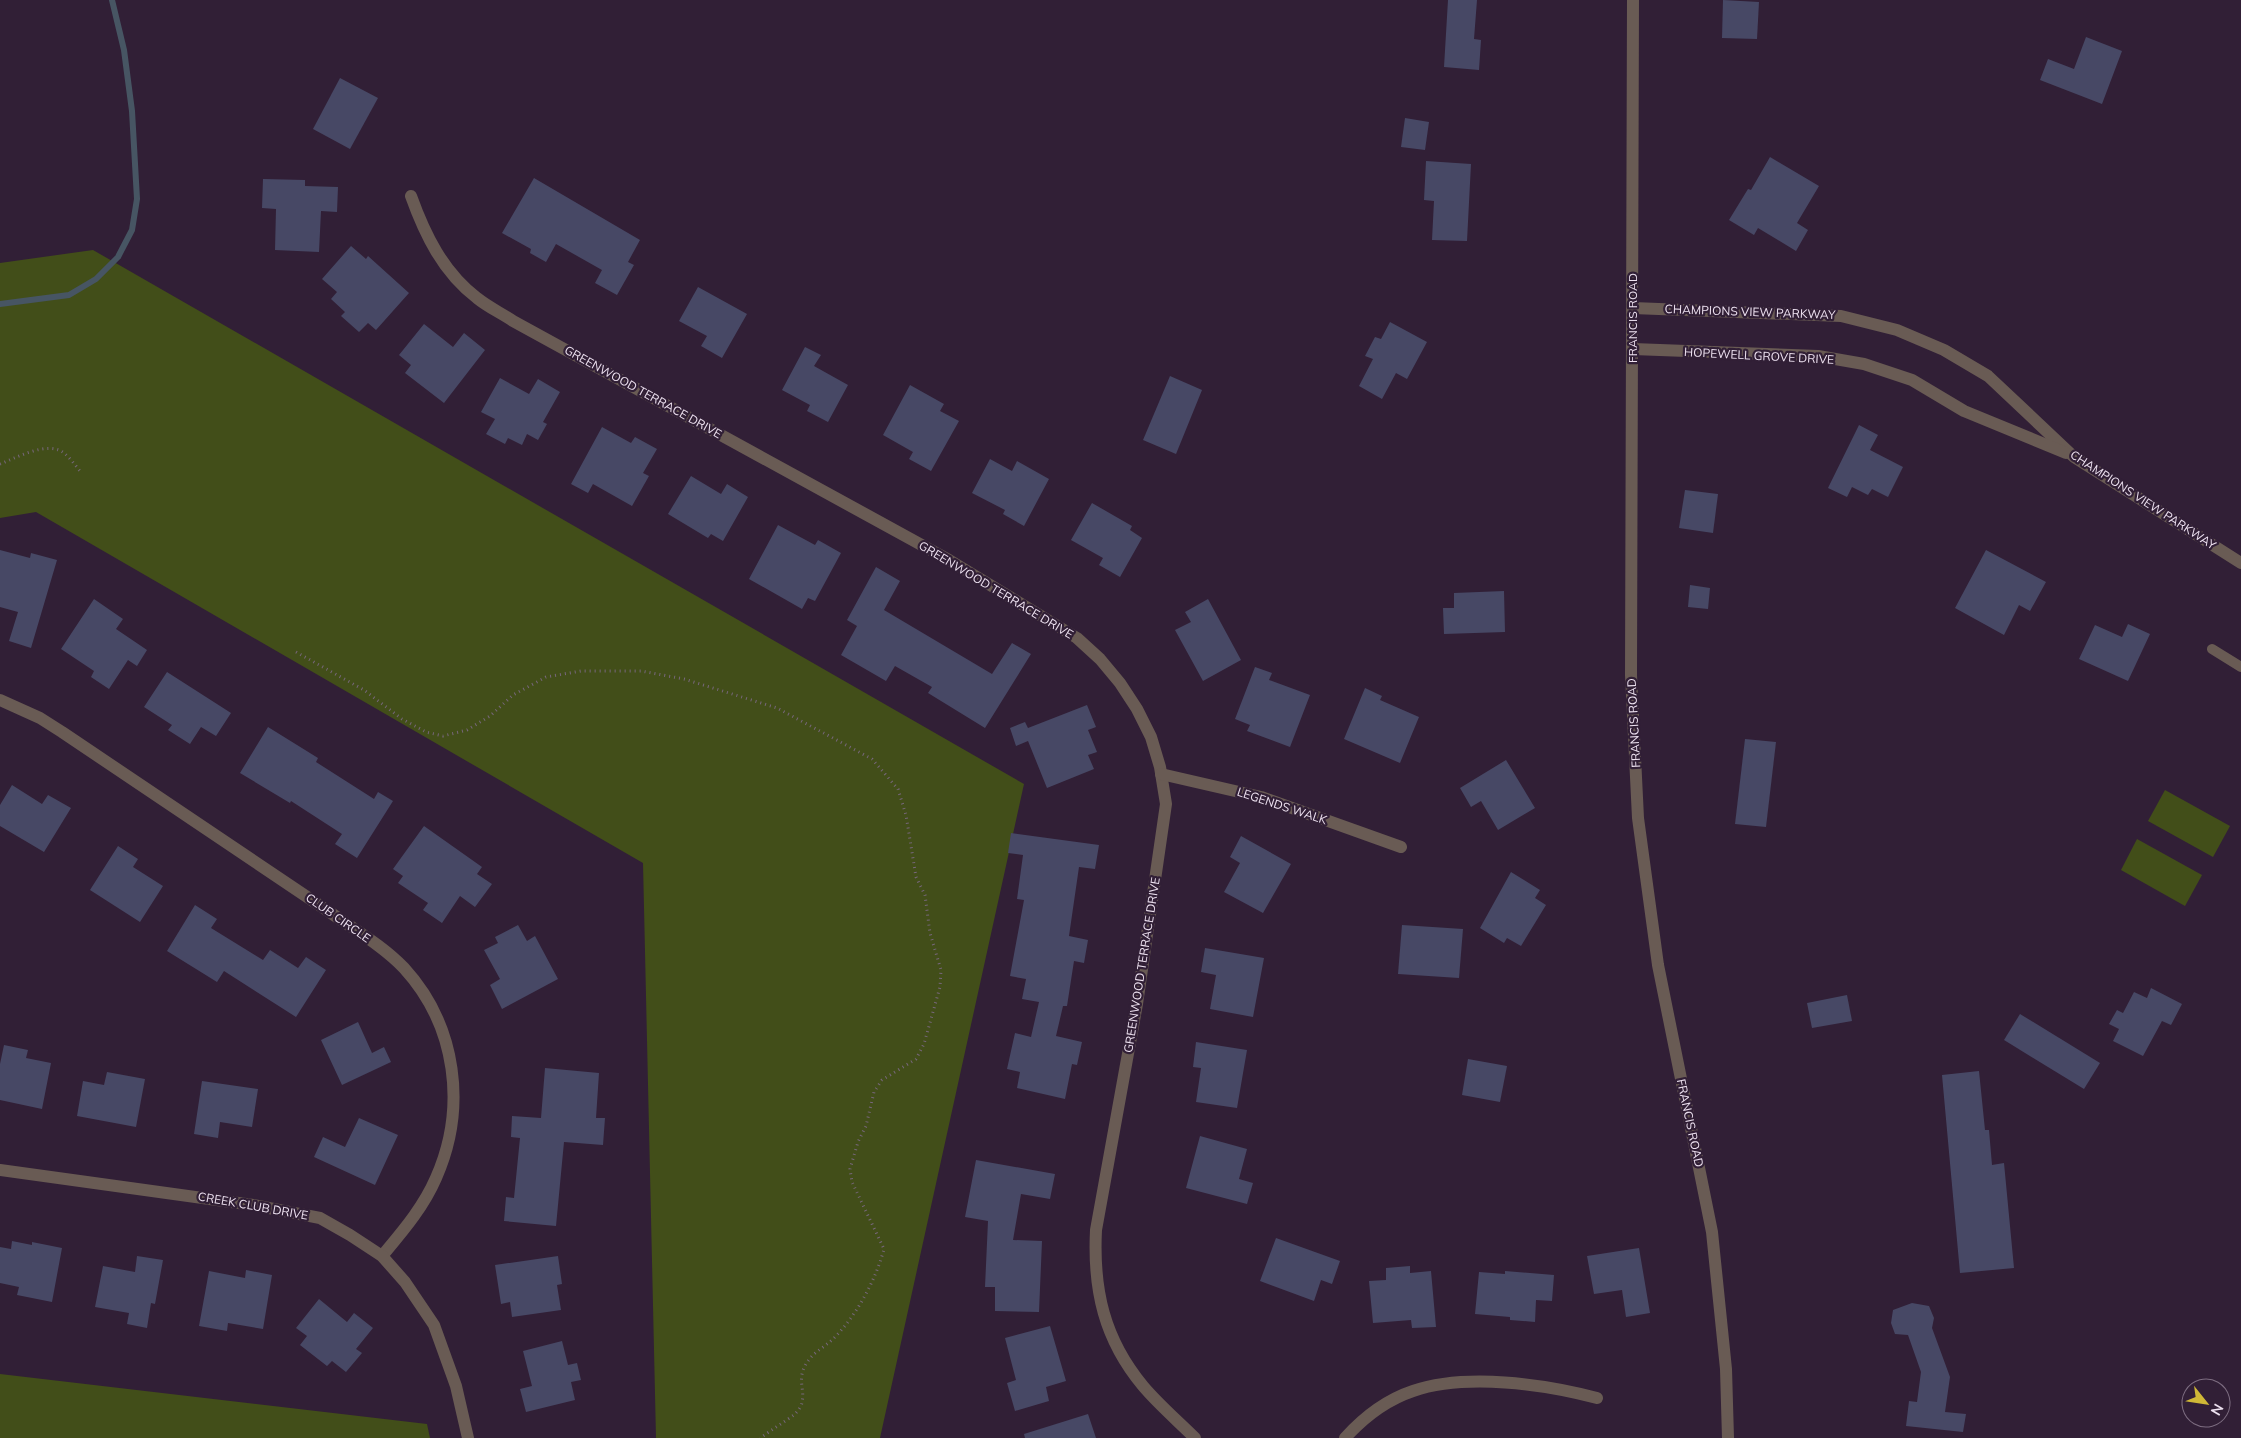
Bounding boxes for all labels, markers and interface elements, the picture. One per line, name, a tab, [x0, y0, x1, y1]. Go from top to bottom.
street label: FRANCIS ROAD	[1625, 273, 1640, 363]
street label: CHAMPIONS VIEW PARKWAY	[1664, 301, 1836, 322]
street label: GREENWOOD TERRACE DRIVE	[562, 342, 725, 441]
street label: HOPEWELL GROVE DRIVE	[1684, 344, 1834, 367]
street label: CHAMPIONS VIEW PARKWAY	[2068, 447, 2220, 553]
street label: GREENWOOD TERRACE DRIVE	[916, 537, 1076, 642]
street label: FRANCIS ROAD	[1624, 678, 1643, 768]
street label: LEGENDS WALK	[1235, 784, 1329, 827]
street label: GREENWOOD TERRACE DRIVE	[1120, 876, 1163, 1054]
street label: CLUB CIRCLE	[303, 890, 374, 945]
street label: FRANCIS ROAD	[1674, 1077, 1707, 1168]
street label: CREEK CLUB DRIVE	[197, 1188, 309, 1223]
north arrow	[2181, 1378, 2231, 1428]
text: N	[2207, 1400, 2228, 1419]

